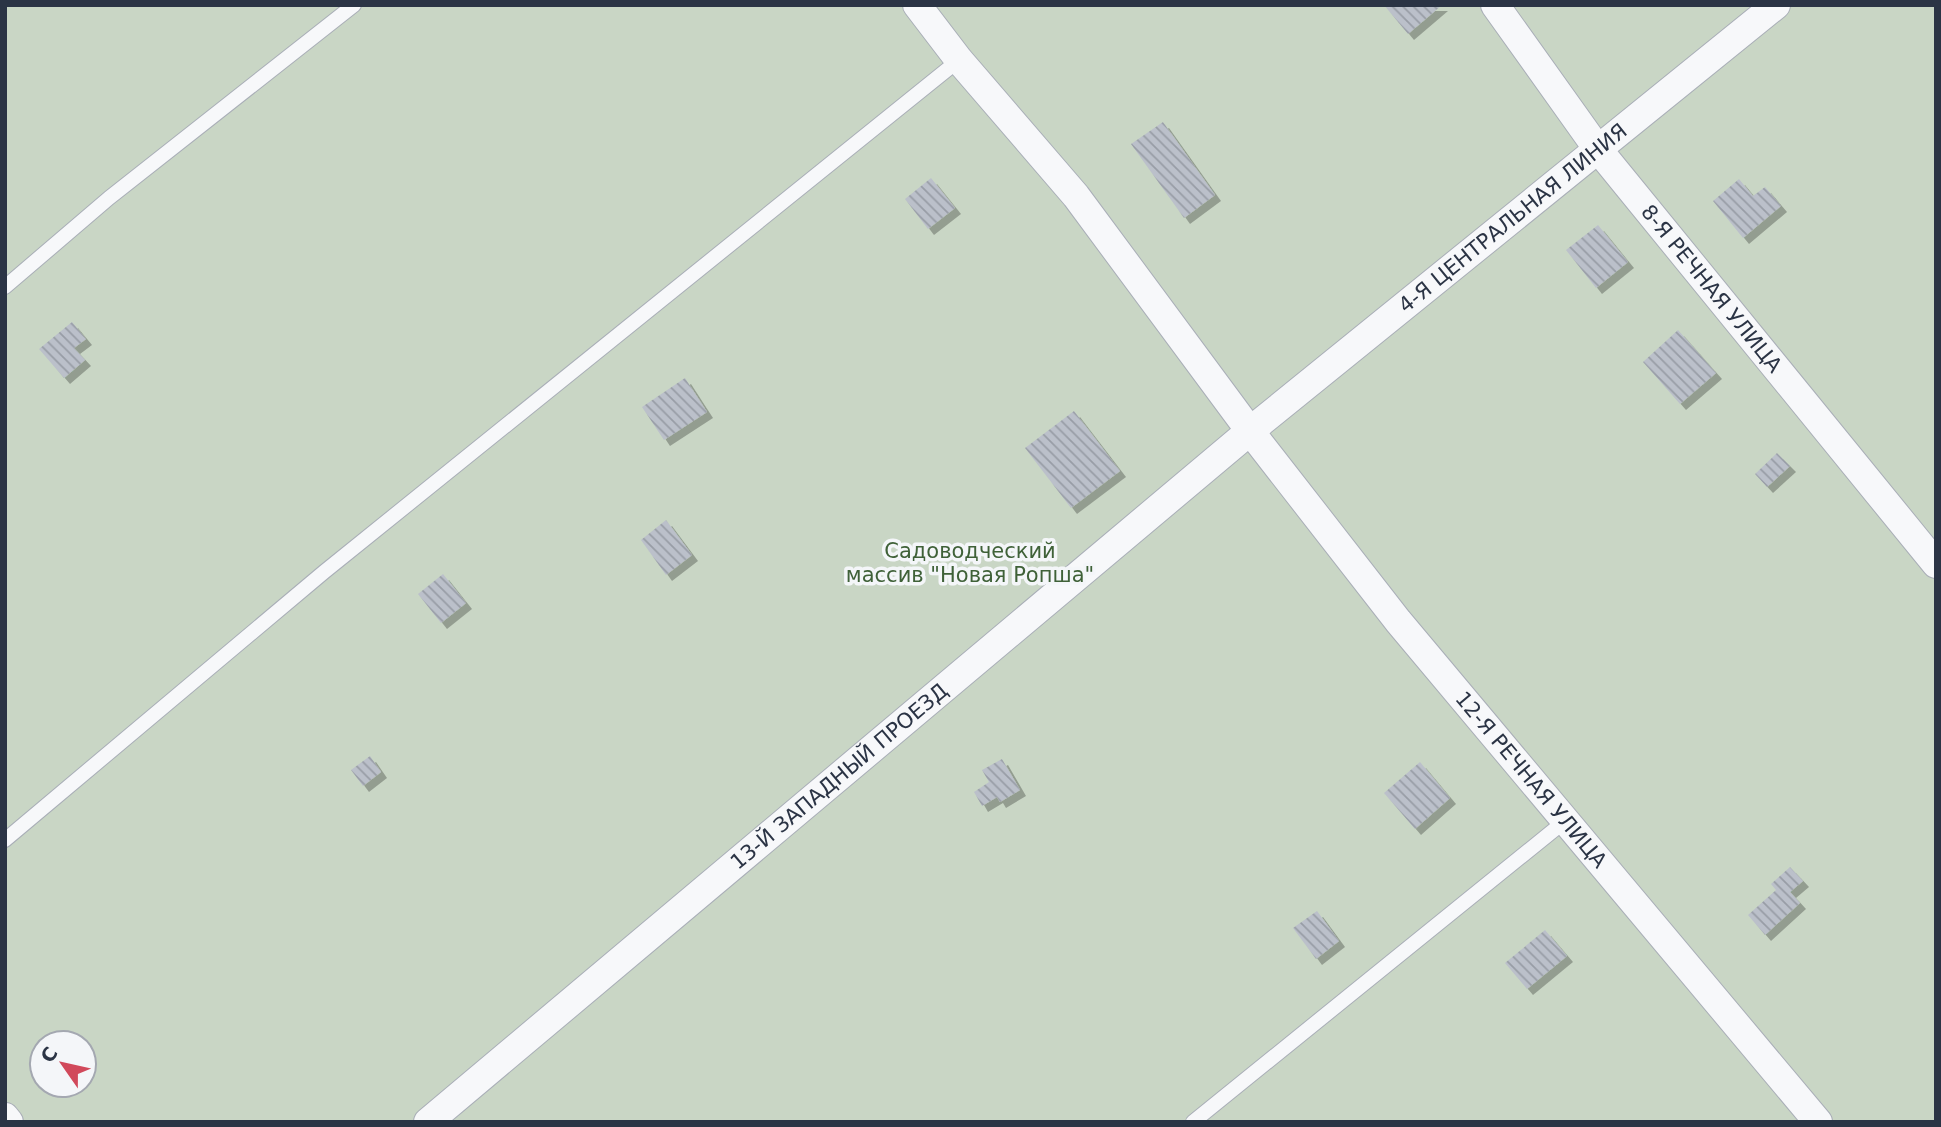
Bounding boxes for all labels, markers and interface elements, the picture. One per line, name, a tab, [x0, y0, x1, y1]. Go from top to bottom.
street label: 4-Я ЦЕНТРАЛЬНАЯ ЛИНИЯ	[1394, 119, 1632, 318]
street label: 8-Я РЕЧНАЯ УЛИЦА	[1636, 200, 1787, 378]
park label: Садоводческий массив "Новая Ропша"	[846, 539, 1094, 587]
street label: 13-Й ЗАПАДНЫЙ ПРОЕЗД	[726, 678, 952, 874]
street label: 12-Я РЕЧНАЯ УЛИЦА	[1450, 687, 1612, 873]
north arrow	[28, 1029, 98, 1099]
text: С	[36, 1043, 62, 1066]

